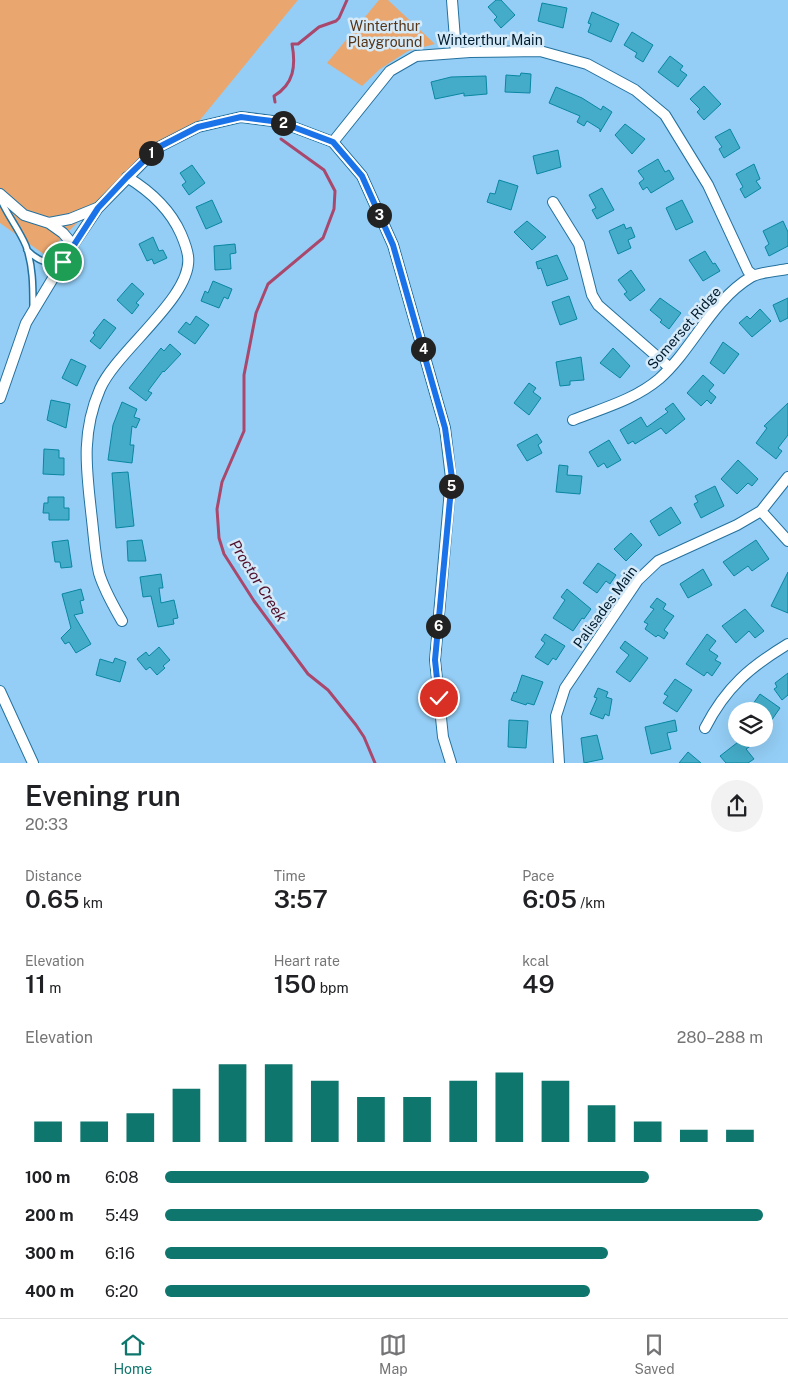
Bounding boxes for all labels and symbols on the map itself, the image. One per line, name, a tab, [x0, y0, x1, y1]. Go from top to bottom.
park label: Winterthur Playground	[348, 18, 422, 50]
street label: Winterthur Main	[437, 32, 543, 48]
pin: 2	[270, 110, 296, 136]
pin: 1	[138, 140, 164, 166]
pin: 3	[366, 202, 392, 228]
pin	[42, 241, 84, 283]
street label: Somerset Ridge	[644, 283, 724, 372]
pin: 4	[410, 336, 436, 362]
pin: 5	[438, 474, 464, 498]
water label: Proctor Creek	[227, 537, 291, 626]
street label: Palisades Main	[570, 563, 640, 651]
pin: 6	[426, 614, 450, 638]
pin	[418, 677, 460, 719]

